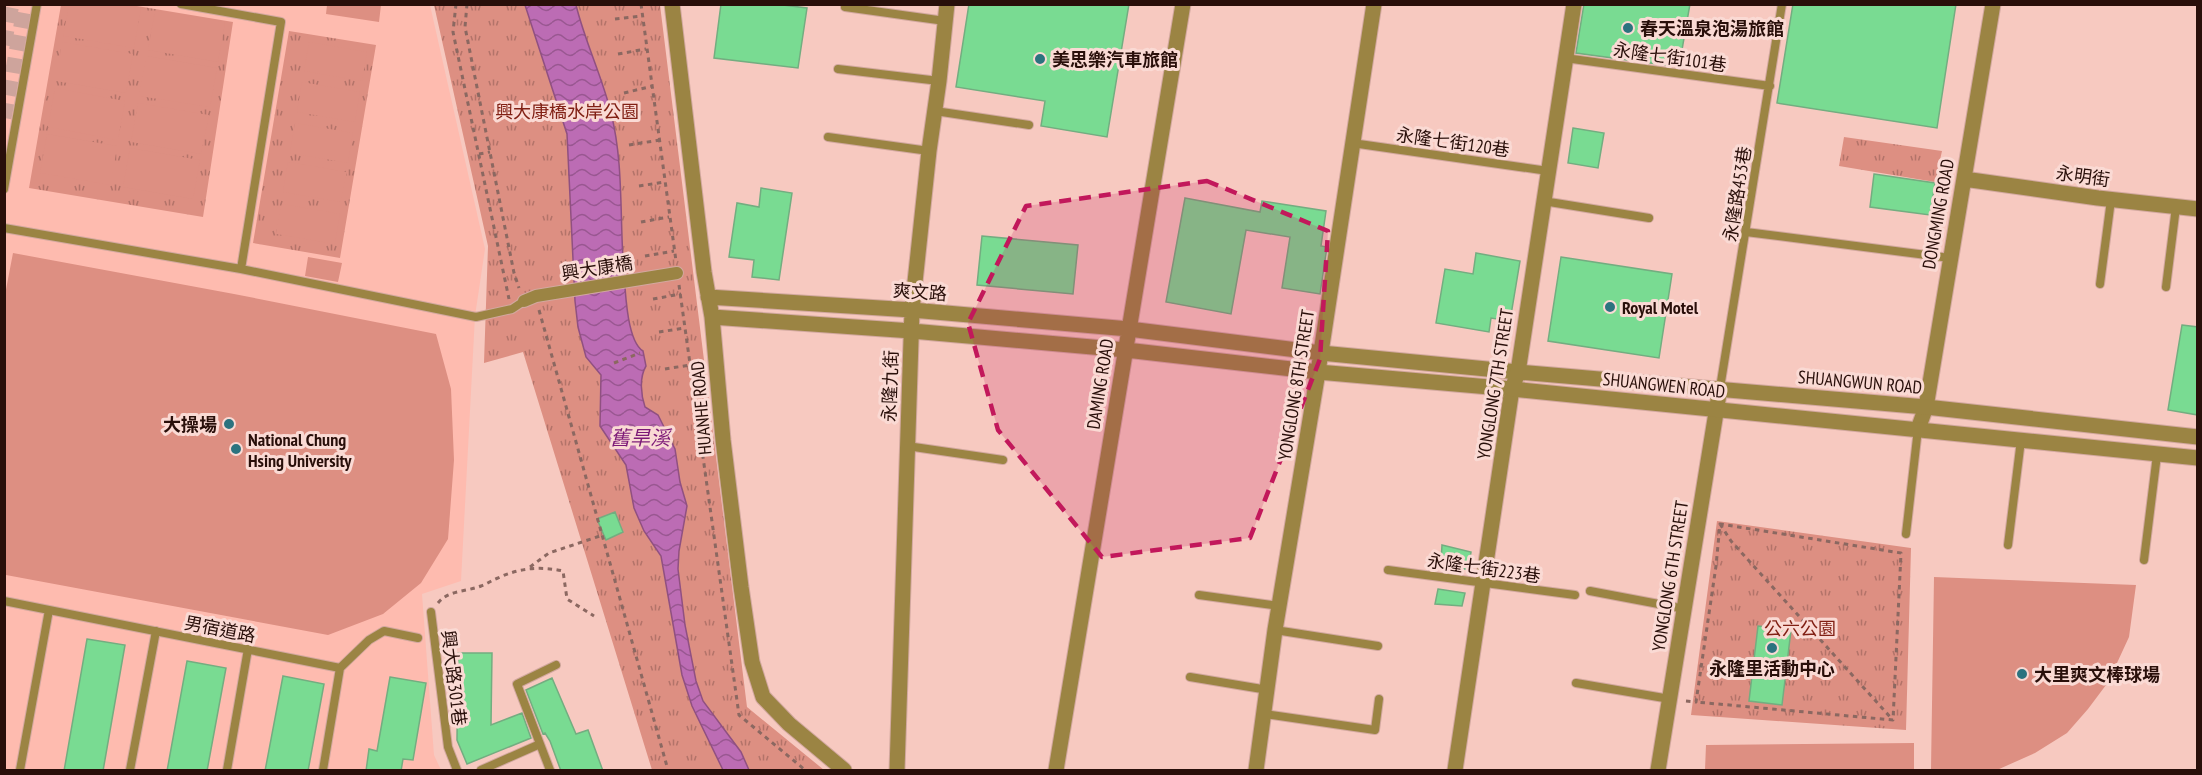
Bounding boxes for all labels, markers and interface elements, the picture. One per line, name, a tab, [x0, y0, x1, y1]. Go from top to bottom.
place label: 春天溫泉泡湯旅館	[1640, 17, 1784, 40]
marker: 春天溫泉泡湯旅館	[1621, 21, 1635, 35]
street label: 永隆七街101巷	[1612, 38, 1728, 76]
place label: 美思樂汽車旅館	[1052, 48, 1178, 71]
marker: 美思樂汽車旅館	[1033, 52, 1047, 66]
park label: 興大康橋水岸公園	[495, 100, 639, 123]
street label: 永隆七街120巷	[1395, 123, 1511, 161]
street label: 永隆路453巷	[1718, 145, 1756, 243]
street label: DONGMING ROAD	[1917, 157, 1959, 271]
street label: 永明街	[2055, 161, 2111, 191]
street label: 興大康橋	[560, 251, 634, 285]
street label: 爽文路	[892, 279, 948, 305]
place label: Royal Motel	[1622, 296, 1699, 319]
marker: Royal Motel	[1603, 300, 1617, 314]
street label: YONGLONG 7TH STREET	[1472, 307, 1518, 461]
street label: YONGLONG 8TH STREET	[1273, 308, 1319, 462]
street label: DAMING ROAD	[1082, 337, 1118, 431]
street label: 永隆九街	[877, 350, 903, 422]
street label: HUANHE ROAD	[685, 360, 717, 456]
street label: SHUANGWUN ROAD	[1797, 365, 1923, 399]
street label: SHUANGWEN ROAD	[1602, 367, 1726, 403]
place label: 大操場	[163, 413, 217, 436]
marker: 大操場	[222, 417, 236, 431]
water label: 舊旱溪	[610, 425, 673, 451]
place label: National Chung Hsing University	[248, 428, 352, 472]
marker: National Chung Hsing University	[229, 442, 243, 456]
street label: YONGLONG 6TH STREET	[1647, 499, 1693, 653]
street label: 永隆七街223巷	[1426, 549, 1542, 587]
street label: 男宿道路	[182, 611, 258, 647]
park label: 公六公園	[1764, 617, 1836, 640]
street label: 興大路301巷	[437, 629, 471, 727]
marker: 永隆里活動中心	[1765, 641, 1779, 655]
place label: 永隆里活動中心	[1709, 657, 1835, 680]
place label: 大里爽文棒球場	[2034, 663, 2160, 686]
marker: 大里爽文棒球場	[2015, 667, 2029, 681]

